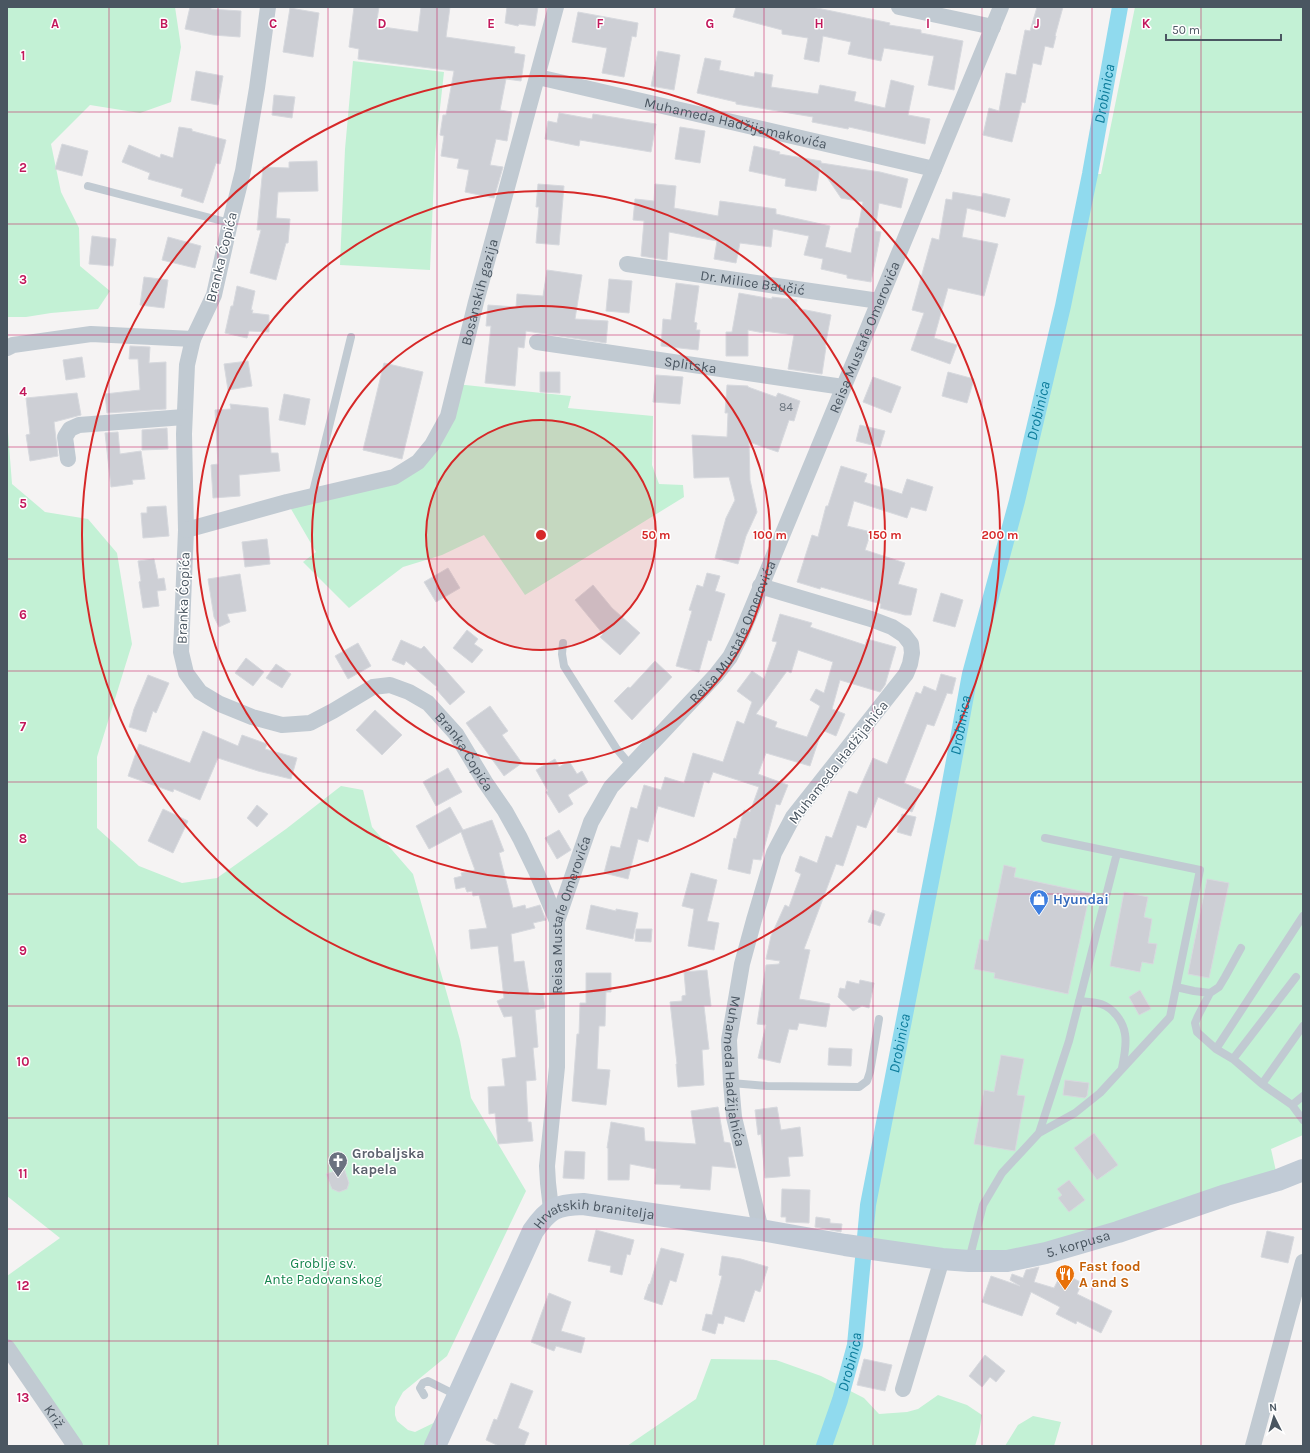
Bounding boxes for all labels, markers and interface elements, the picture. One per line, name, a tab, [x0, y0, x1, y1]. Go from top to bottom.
text: A	[51, 16, 59, 31]
text: B	[160, 16, 168, 31]
text: C	[269, 16, 277, 31]
text: D	[378, 16, 387, 31]
text: E	[487, 16, 495, 31]
text: F	[596, 16, 604, 31]
text: G	[706, 16, 714, 31]
text: H	[814, 16, 824, 31]
text: I	[926, 16, 930, 31]
text: J	[1034, 16, 1040, 31]
text: K	[1142, 16, 1151, 31]
scale bar	[1166, 16, 1281, 42]
text: 50 m	[1172, 23, 1200, 37]
text: 1	[21, 48, 25, 63]
water label: Drobinica	[1090, 62, 1119, 125]
street label: Muhameda Hadžijamakovića	[643, 94, 829, 153]
text: 2	[19, 160, 27, 175]
street label: Branka Ćopića	[202, 210, 241, 304]
street label: Bosanskih gazija	[458, 237, 502, 347]
street label: Reisa Mustafe Omerovića	[826, 259, 904, 416]
street label: Dr. Milice Baučić	[699, 267, 806, 299]
text: 3	[19, 272, 27, 287]
street label: Splitska	[663, 353, 718, 377]
water label: Drobinica	[1023, 379, 1054, 442]
text: 4	[19, 384, 27, 399]
house number: 84	[779, 400, 793, 414]
text: 5	[19, 496, 27, 511]
centre of rings	[534, 528, 548, 542]
text: 50 m	[642, 528, 671, 542]
text: 100 m	[753, 528, 787, 542]
text: 150 m	[868, 528, 902, 542]
text: 200 m	[982, 528, 1018, 542]
street label: Branka Ćopića	[173, 552, 194, 644]
street label: Reisa Mustafe Omerovića	[686, 558, 780, 707]
text: 6	[19, 607, 27, 622]
water label: Drobinica	[946, 694, 975, 756]
street label: Muhameda Hadžijahića	[785, 697, 892, 827]
street label: Branka Ćopića	[431, 709, 497, 795]
text: 7	[20, 719, 27, 734]
text: 8	[19, 831, 27, 846]
street label: Reisa Mustafe Omerovića	[549, 834, 595, 994]
shop icon: Hyundai	[1028, 888, 1050, 916]
place label: Hyundai	[1053, 891, 1109, 908]
text: 9	[19, 943, 27, 958]
street label: Muhameda Hadžijahića	[719, 994, 749, 1148]
water label: Drobinica	[885, 1012, 914, 1075]
text: 10	[17, 1054, 29, 1069]
place label: Grobaljska kapela	[352, 1145, 425, 1178]
church icon: Grobaljska kapela	[327, 1150, 349, 1178]
text: 11	[18, 1166, 28, 1181]
street label: Hrvatskih branitelja	[529, 1196, 656, 1233]
street label: 5. korpusa	[1044, 1227, 1112, 1262]
park label: Groblje sv. Ante Padovanskog	[264, 1255, 382, 1288]
place label: Fast food A and S	[1079, 1258, 1141, 1291]
restaurant icon: Fast food A and S	[1054, 1263, 1076, 1291]
text: 12	[17, 1278, 29, 1293]
water label: Drobinica	[834, 1332, 865, 1393]
text: 13	[17, 1390, 29, 1405]
north arrow	[1254, 1397, 1294, 1437]
text: N	[1269, 1401, 1278, 1414]
street label: Križ	[40, 1402, 68, 1431]

